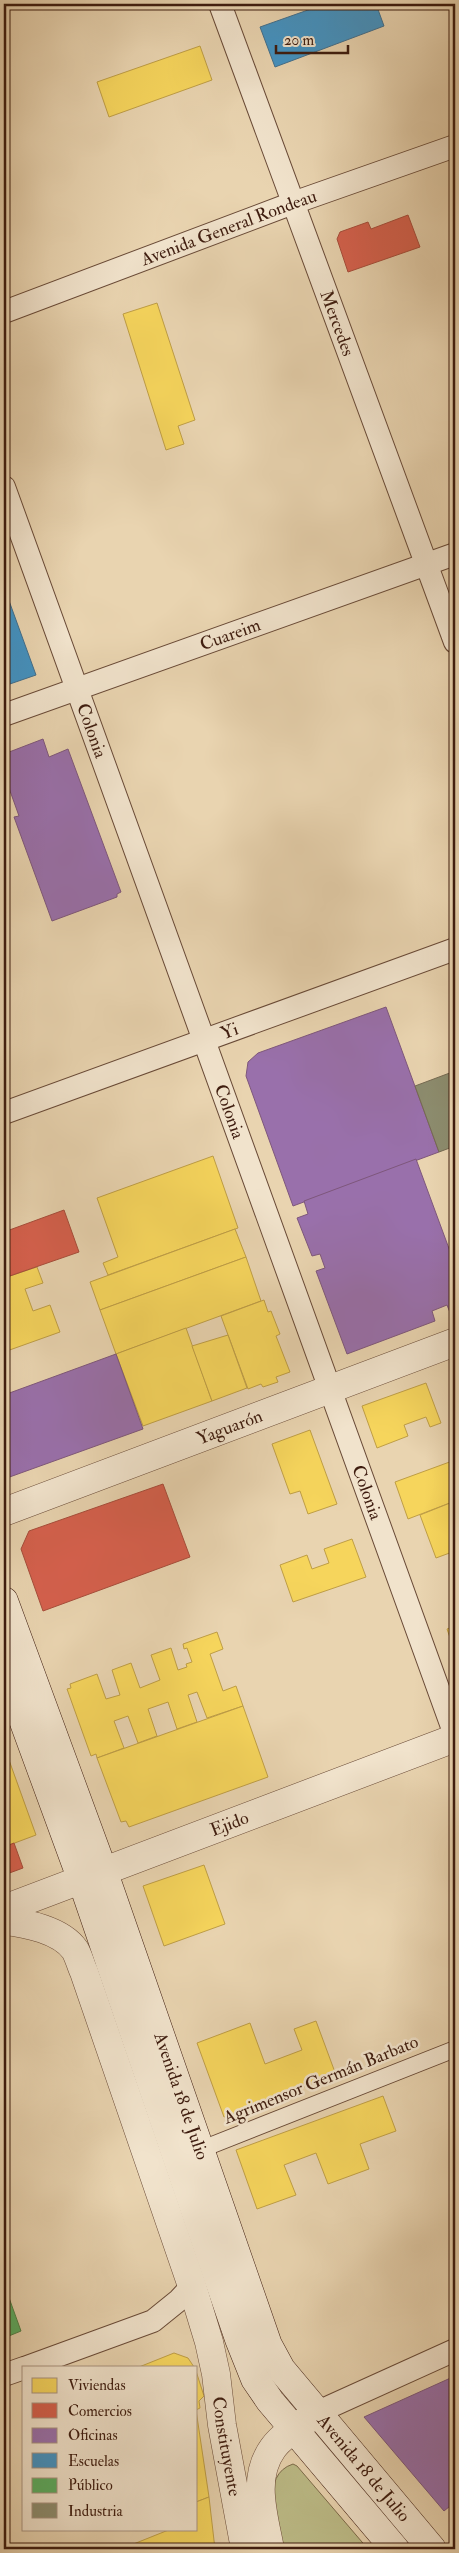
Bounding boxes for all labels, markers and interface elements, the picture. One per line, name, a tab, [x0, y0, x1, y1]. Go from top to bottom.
scale bar	[276, 22, 349, 54]
text: 20 m	[284, 31, 314, 50]
street label: Avenida General Rondeau	[137, 184, 320, 271]
street label: Mercedes	[315, 287, 360, 359]
street label: Cuareim	[197, 613, 263, 656]
street label: Colonia	[72, 700, 113, 762]
street label: Yi	[218, 1017, 242, 1045]
street label: Colonia	[209, 1081, 250, 1142]
street label: Yaguarón	[193, 1404, 266, 1450]
street label: Colonia	[347, 1462, 388, 1523]
street label: Ejido	[207, 1806, 252, 1841]
street label: Avenida 18 de Julio	[148, 2028, 214, 2163]
street label: Agrimensor Germán Barbato	[219, 2030, 422, 2130]
legend	[22, 2366, 198, 2530]
text: Viviendas	[68, 2376, 126, 2395]
street label: Constituyente	[207, 2395, 247, 2499]
text: Comercios	[68, 2402, 132, 2421]
street label: Avenida 18 de Julio	[312, 2409, 416, 2527]
text: Oficinas	[68, 2426, 118, 2445]
text: Escuelas	[68, 2452, 119, 2471]
text: Público	[68, 2476, 113, 2495]
text: Industria	[68, 2502, 123, 2521]

